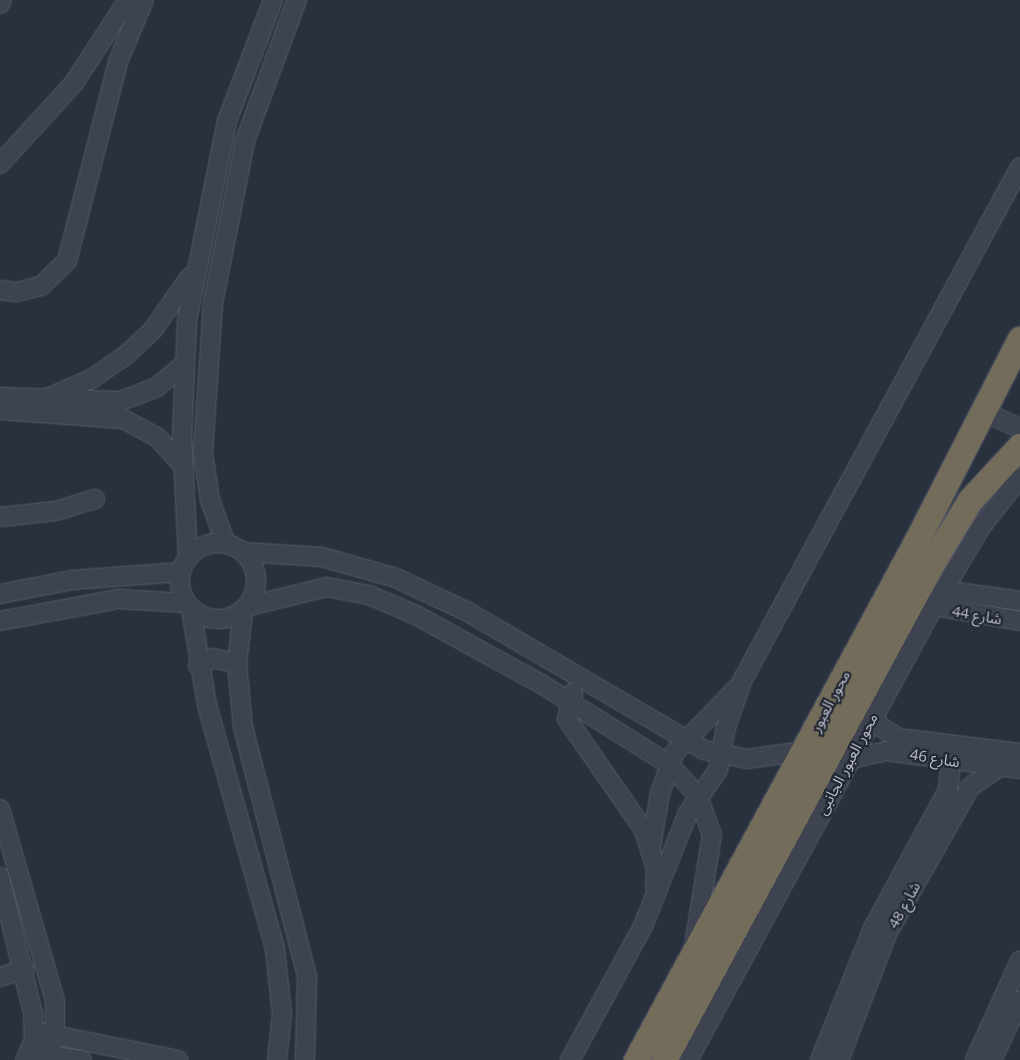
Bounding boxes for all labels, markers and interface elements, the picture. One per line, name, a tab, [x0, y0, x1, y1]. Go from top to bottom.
street label: شارع 44	[951, 602, 1003, 628]
street label: محور العبور	[806, 667, 854, 735]
street label: محور العبور الجانبى	[813, 710, 881, 818]
street label: شارع 46	[909, 745, 961, 771]
street label: شارع 48	[884, 879, 924, 931]

